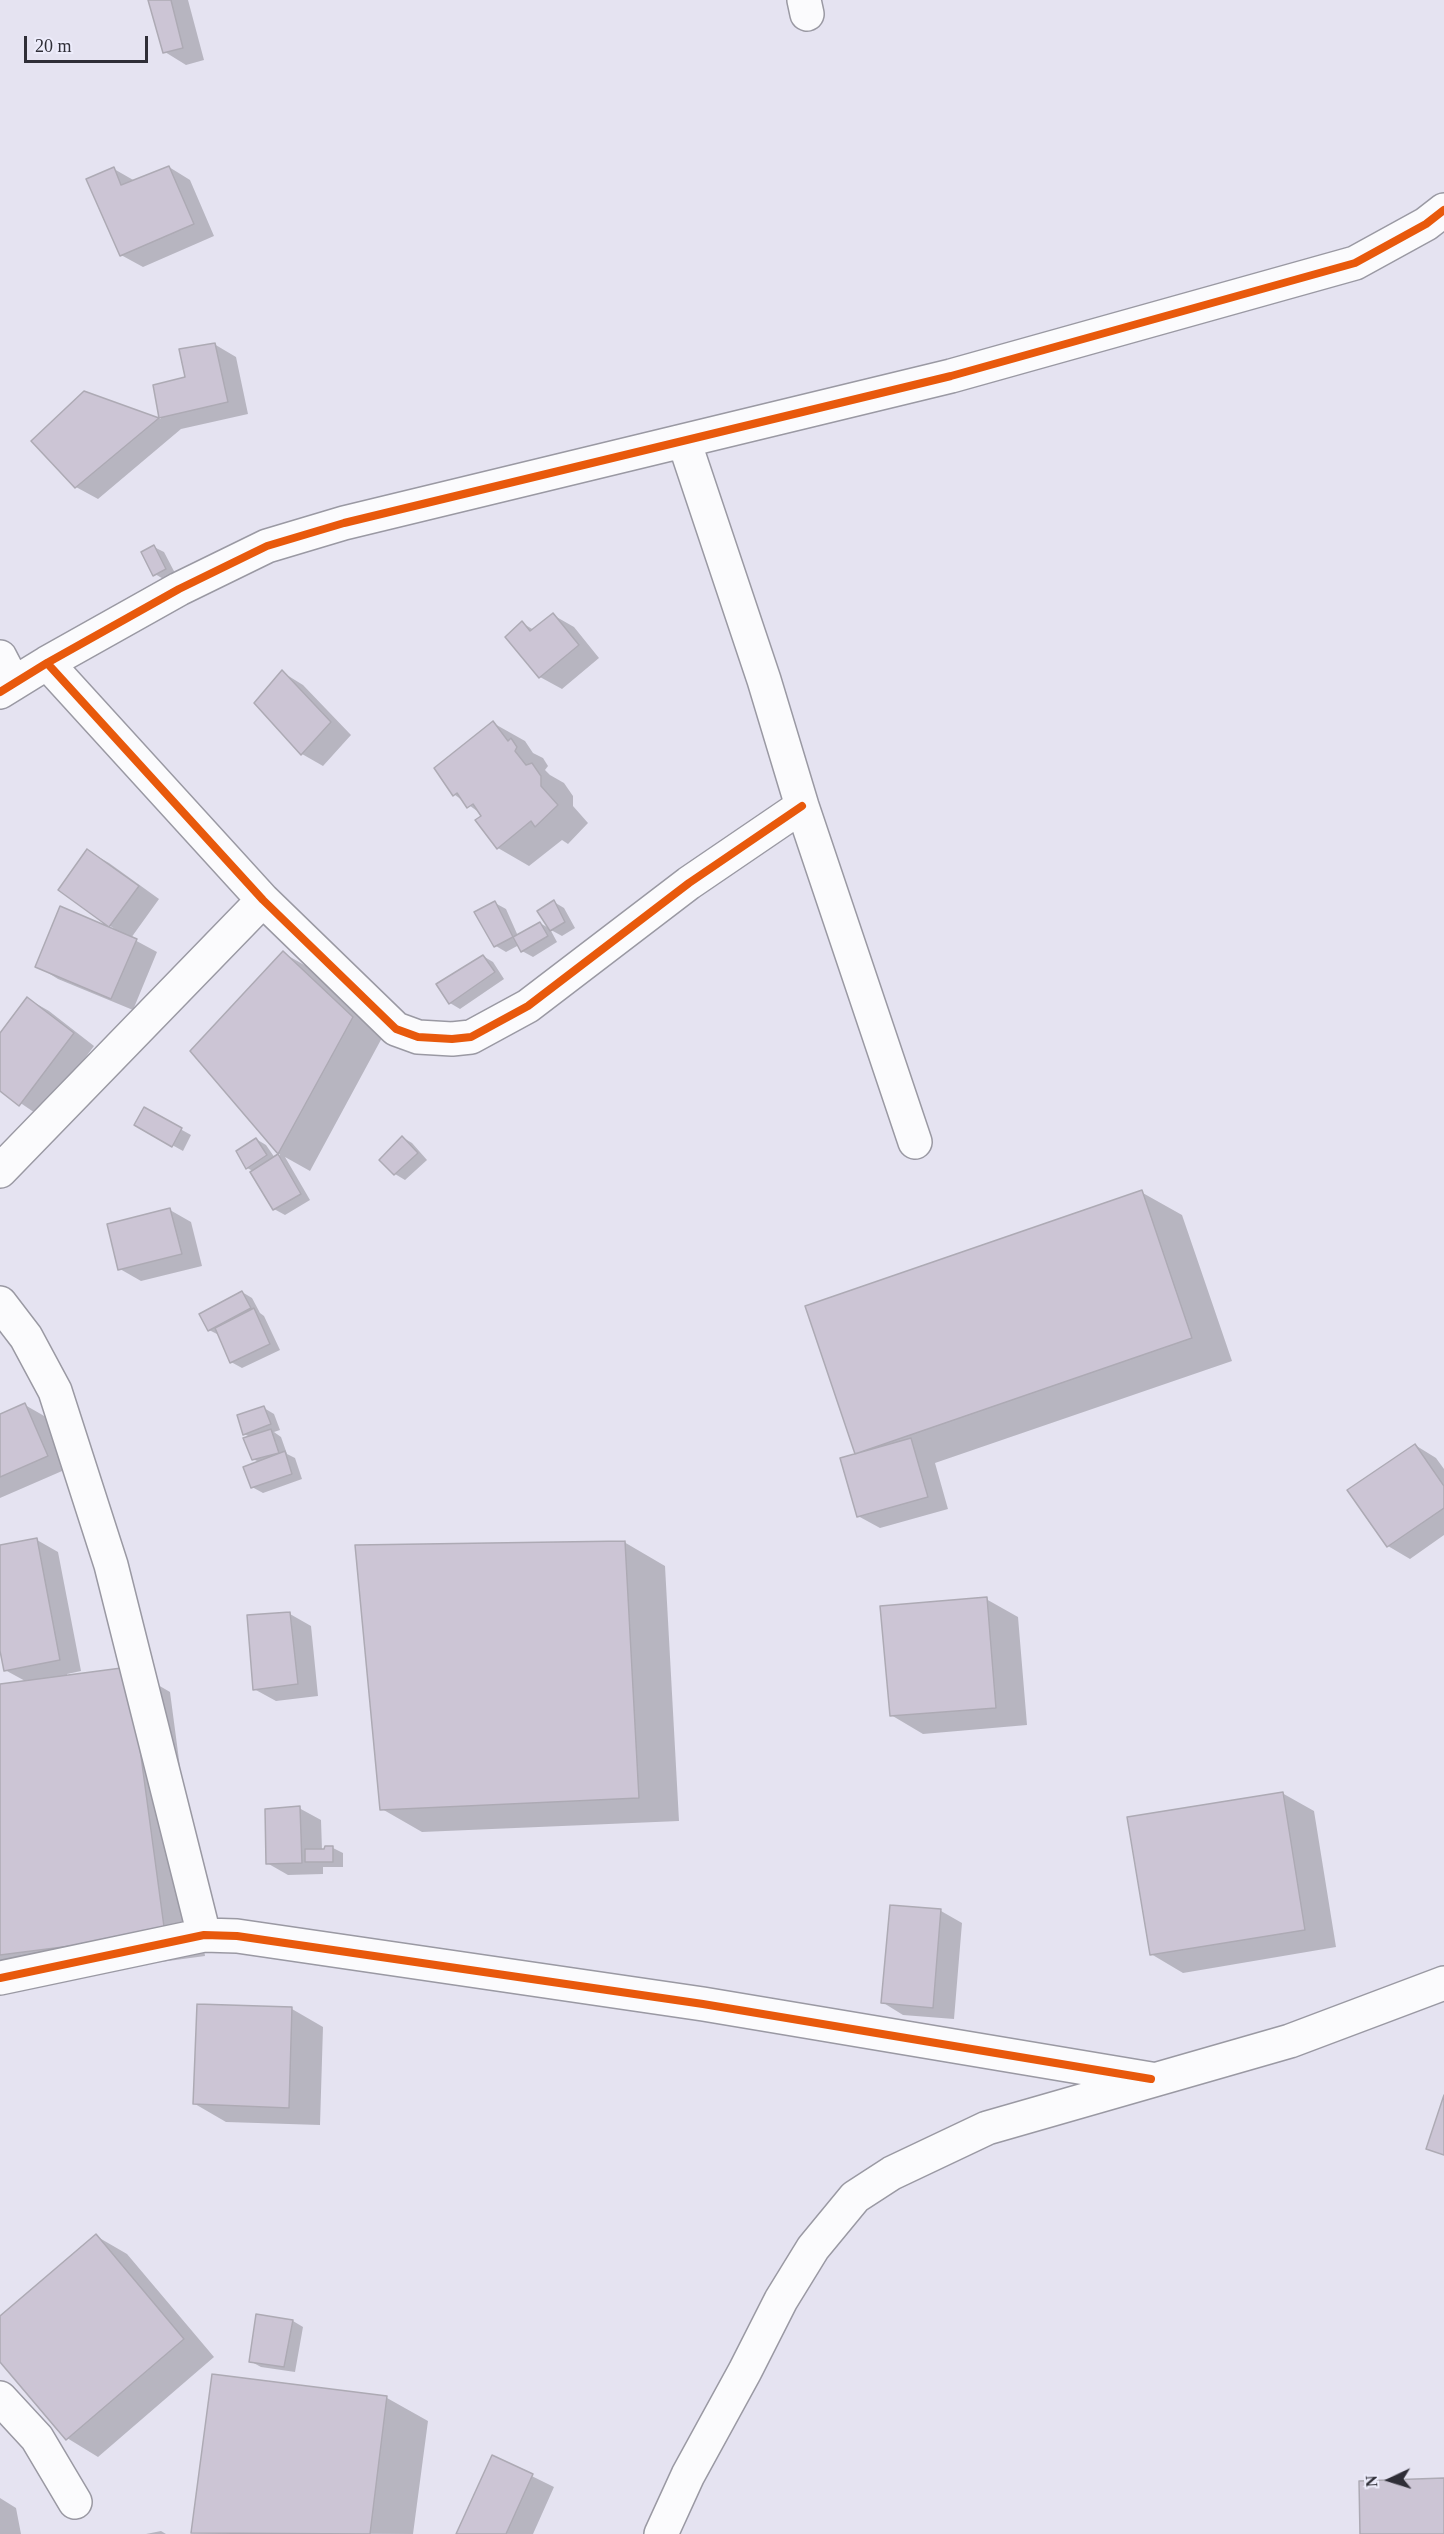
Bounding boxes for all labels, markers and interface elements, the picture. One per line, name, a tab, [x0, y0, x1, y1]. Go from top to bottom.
scale bar	[27, 24, 152, 62]
text: 20 m	[35, 36, 72, 56]
north arrow	[1360, 2450, 1420, 2510]
text: N	[1363, 2475, 1380, 2488]

